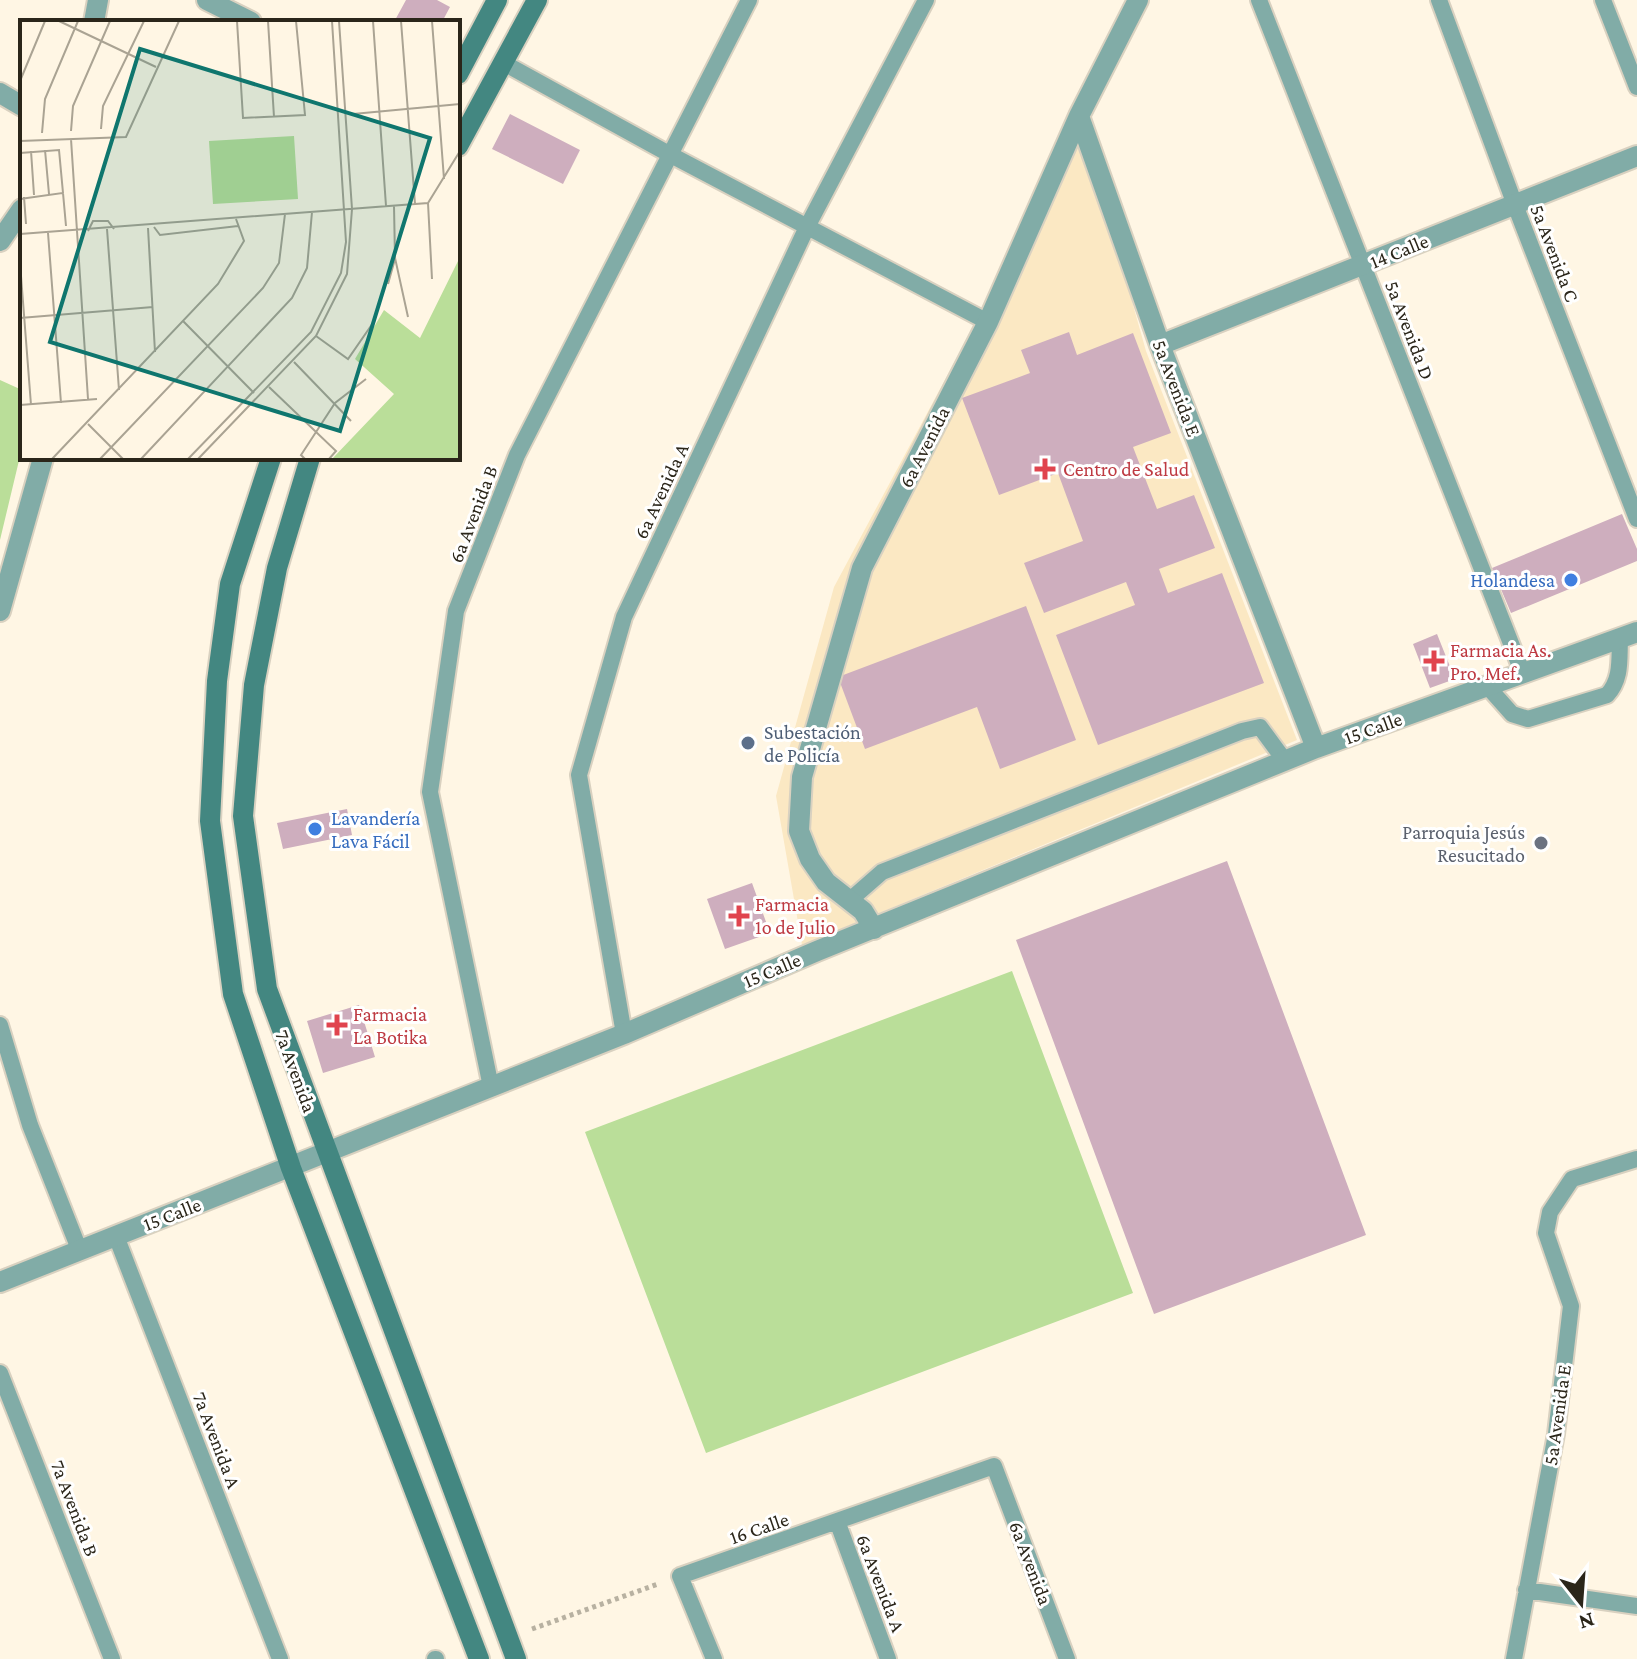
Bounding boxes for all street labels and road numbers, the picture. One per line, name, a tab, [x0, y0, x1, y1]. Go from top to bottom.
street label: 5a Avenida C	[1526, 201, 1584, 305]
street label: 14 Calle	[1367, 229, 1432, 273]
street label: 5a Avenida D	[1381, 277, 1439, 383]
street label: 5a Avenida E	[1149, 337, 1206, 439]
street label: 6a Avenida	[894, 403, 954, 491]
street label: 6a Avenida A	[629, 439, 693, 542]
street label: 6a Avenida B	[444, 462, 502, 566]
street label: 15 Calle	[1341, 707, 1405, 749]
street label: 15 Calle	[740, 948, 804, 992]
street label: 7a Avenida	[271, 1027, 321, 1115]
street label: 15 Calle	[140, 1193, 204, 1235]
street label: 5a Avenida E	[1539, 1363, 1575, 1467]
street label: 7a Avenida A	[189, 1389, 246, 1492]
street label: 7a Avenida B	[47, 1457, 103, 1559]
street label: 16 Calle	[727, 1508, 792, 1548]
street label: 6a Avenida	[1005, 1518, 1057, 1608]
street label: 6a Avenida A	[852, 1531, 910, 1636]

